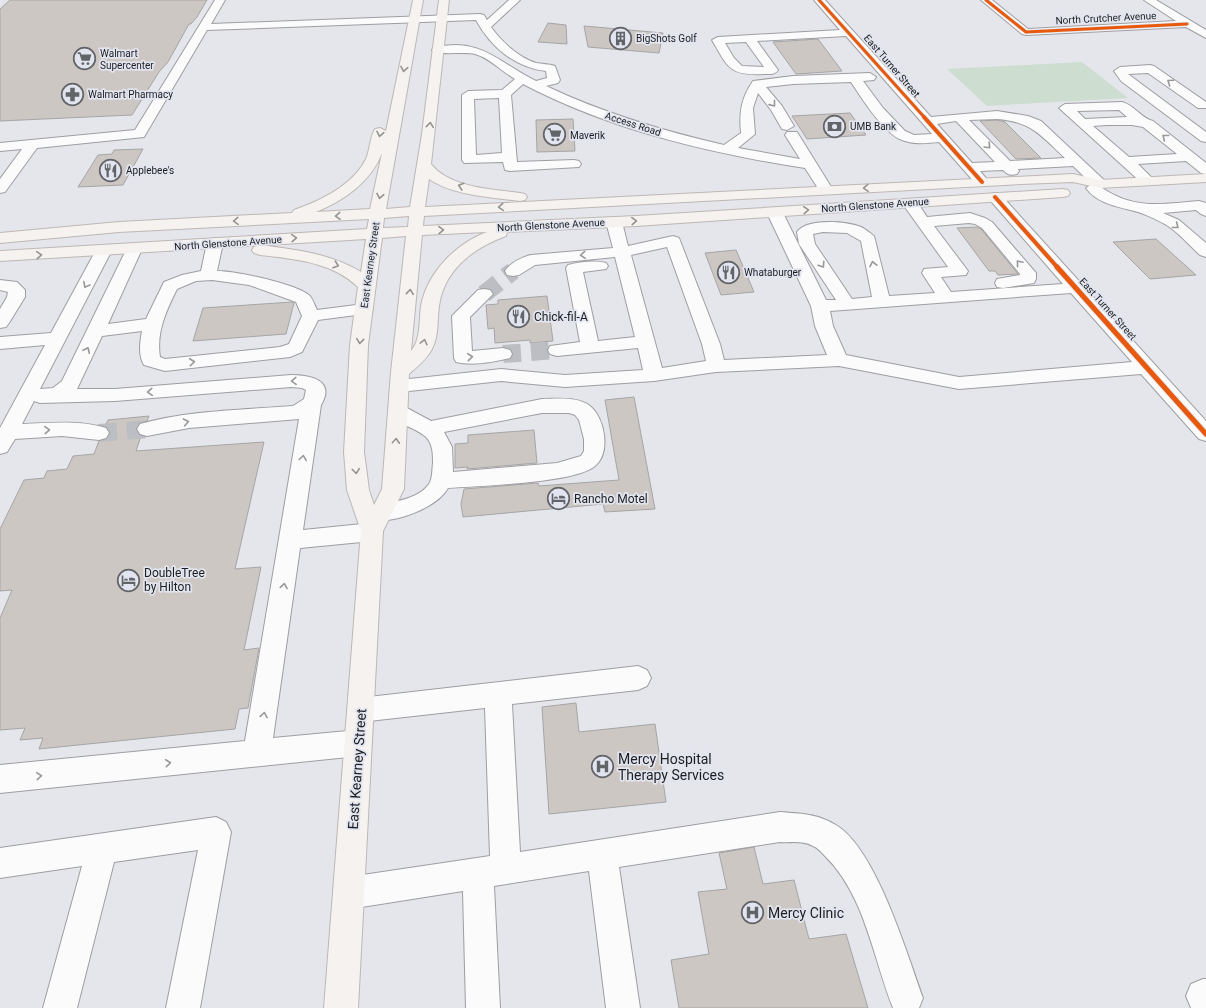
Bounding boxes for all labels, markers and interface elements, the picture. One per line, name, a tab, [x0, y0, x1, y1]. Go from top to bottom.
street label: North Crutcher Avenue	[1055, 10, 1157, 26]
building icon: BigShots Golf	[607, 25, 633, 51]
street label: East Turner Street	[862, 32, 922, 100]
place label: BigShots Golf	[636, 33, 697, 44]
supermarket icon: Walmart Supercenter	[72, 46, 98, 72]
place label: Walmart Supercenter	[100, 48, 154, 71]
one-way arrow	[401, 65, 409, 72]
one-way arrow	[1168, 80, 1175, 87]
pharmacy icon: Walmart Pharmacy	[60, 81, 86, 107]
place label: Walmart Pharmacy	[88, 89, 173, 100]
one-way arrow	[769, 100, 776, 107]
street label: Access Road	[604, 110, 662, 138]
bank icon: UMB Bank	[822, 113, 848, 139]
place label: UMB Bank	[850, 121, 897, 132]
one-way arrow	[425, 122, 434, 128]
supermarket icon: Maverik	[542, 122, 568, 148]
one-way arrow	[377, 130, 385, 137]
place label: Maverik	[570, 130, 606, 141]
one-way arrow	[1162, 135, 1169, 142]
one-way arrow	[983, 141, 990, 149]
restaurant icon: Applebee's	[97, 157, 123, 183]
place label: Applebee's	[126, 165, 174, 176]
one-way arrow	[457, 182, 464, 191]
one-way arrow	[863, 184, 869, 193]
one-way arrow	[377, 193, 385, 199]
street label: North Glenstone Avenue	[821, 196, 929, 214]
one-way arrow	[498, 203, 504, 212]
one-way arrow	[803, 206, 809, 215]
one-way arrow	[335, 211, 341, 220]
one-way arrow	[233, 217, 239, 225]
street label: North Glenstone Avenue	[497, 217, 605, 233]
one-way arrow	[631, 217, 637, 225]
street label: East Kearney Street	[359, 221, 381, 309]
one-way arrow	[1172, 221, 1179, 228]
one-way arrow	[438, 226, 444, 235]
street label: North Glenstone Avenue	[174, 234, 282, 252]
one-way arrow	[291, 234, 297, 243]
one-way arrow	[36, 250, 42, 259]
one-way arrow	[580, 250, 586, 259]
restaurant icon: Whataburger	[716, 259, 742, 285]
one-way arrow	[1017, 260, 1024, 267]
one-way arrow	[332, 261, 339, 269]
one-way arrow	[817, 261, 824, 268]
one-way arrow	[870, 261, 878, 267]
place label: Whataburger	[744, 267, 802, 278]
street label: East Turner Street	[1077, 276, 1139, 342]
one-way arrow	[83, 281, 91, 288]
one-way arrow	[405, 289, 414, 295]
restaurant icon: Chick-fil-A	[505, 304, 531, 330]
place label: Chick-fil-A	[534, 310, 588, 324]
one-way arrow	[356, 338, 365, 345]
one-way arrow	[419, 339, 428, 346]
one-way arrow	[82, 347, 90, 354]
one-way arrow	[467, 353, 473, 362]
one-way arrow	[189, 358, 195, 367]
one-way arrow	[291, 377, 297, 386]
one-way arrow	[147, 387, 153, 396]
one-way arrow	[182, 419, 189, 427]
one-way arrow	[44, 426, 50, 434]
one-way arrow	[392, 438, 401, 444]
one-way arrow	[298, 455, 307, 461]
one-way arrow	[351, 468, 360, 474]
hotel icon: Rancho Motel	[545, 486, 571, 512]
place label: Rancho Motel	[574, 492, 648, 506]
place label: DoubleTree by Hilton	[144, 566, 205, 594]
hotel icon: DoubleTree by Hilton	[116, 567, 142, 593]
one-way arrow	[279, 583, 288, 589]
street label: East Kearney Street	[345, 708, 369, 830]
one-way arrow	[259, 712, 268, 718]
place label: Mercy Hospital Therapy Services	[618, 751, 724, 783]
hospital icon: Mercy Hospital Therapy Services	[590, 754, 616, 780]
one-way arrow	[165, 758, 171, 767]
one-way arrow	[36, 771, 42, 780]
hospital icon: Mercy Clinic	[739, 900, 765, 926]
place label: Mercy Clinic	[768, 905, 844, 921]

